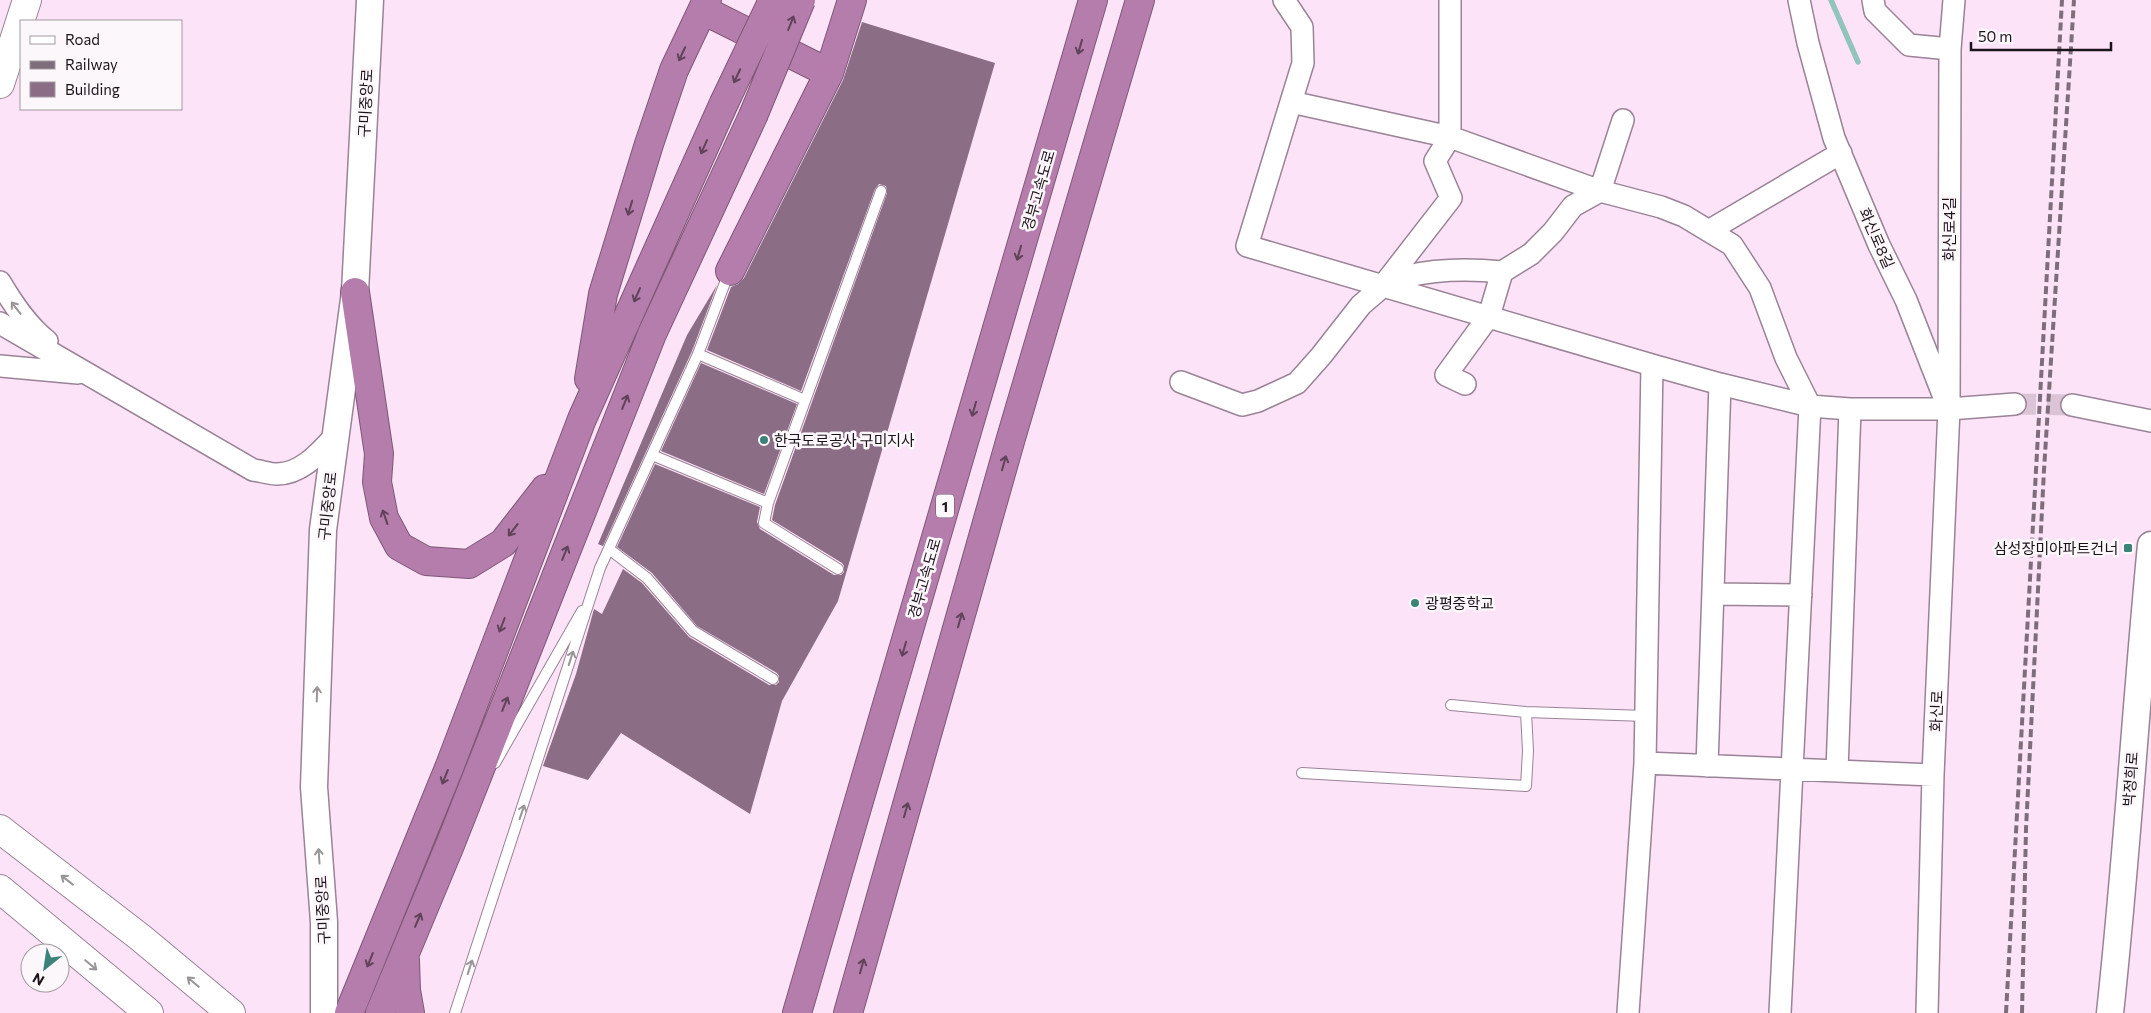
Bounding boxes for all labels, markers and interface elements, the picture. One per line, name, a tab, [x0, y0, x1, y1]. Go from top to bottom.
one-way arrow	[788, 15, 797, 30]
legend	[20, 20, 182, 110]
scale bar	[1971, 20, 2111, 52]
text: 50 m	[1978, 27, 2012, 45]
text: Road	[65, 30, 100, 48]
one-way arrow	[1074, 38, 1084, 54]
one-way arrow	[676, 47, 686, 62]
text: Railway	[65, 55, 118, 73]
street label: 구미중앙로	[354, 68, 376, 138]
one-way arrow	[732, 68, 741, 83]
text: Building	[65, 80, 120, 98]
one-way arrow	[699, 139, 709, 154]
street label: 경부고속도로	[1018, 148, 1058, 232]
street label: 화신로4길	[1940, 197, 1958, 261]
one-way arrow	[624, 200, 634, 216]
street label: 화신로8길	[1856, 205, 1898, 271]
one-way arrow	[1014, 245, 1024, 261]
one-way arrow	[632, 287, 642, 302]
one-way arrow	[11, 301, 22, 314]
one-way arrow	[621, 395, 630, 410]
one-way arrow	[968, 401, 978, 417]
place label: 한국도로공사 구미지사	[774, 431, 915, 449]
marker: 한국도로공사 구미지사	[758, 434, 770, 446]
one-way arrow	[1000, 456, 1009, 472]
street label: 구미중앙로	[314, 471, 340, 541]
road number: 1	[936, 494, 954, 518]
one-way arrow	[380, 510, 389, 526]
one-way arrow	[508, 523, 519, 536]
street label: 경부고속도로	[904, 536, 944, 620]
place label: 삼성장미아파트건너	[1994, 539, 2118, 557]
marker: 삼성장미아파트건너	[2122, 542, 2134, 554]
one-way arrow	[561, 546, 570, 561]
place label: 광평중학교	[1425, 594, 1494, 612]
marker: 광평중학교	[1409, 597, 1421, 609]
one-way arrow	[955, 612, 965, 628]
one-way arrow	[497, 618, 506, 633]
one-way arrow	[898, 641, 908, 657]
one-way arrow	[567, 650, 577, 666]
one-way arrow	[312, 686, 322, 702]
street label: 화신로	[1926, 690, 1946, 732]
one-way arrow	[501, 697, 511, 712]
street label: 박정희로	[2119, 751, 2141, 807]
one-way arrow	[440, 769, 449, 785]
one-way arrow	[902, 802, 911, 818]
one-way arrow	[517, 805, 527, 821]
one-way arrow	[314, 849, 324, 865]
one-way arrow	[60, 875, 73, 886]
street label: 구미중앙로	[311, 875, 333, 945]
one-way arrow	[415, 912, 424, 927]
north arrow	[20, 943, 70, 993]
one-way arrow	[365, 952, 375, 967]
one-way arrow	[466, 959, 475, 975]
one-way arrow	[857, 959, 867, 975]
one-way arrow	[84, 960, 97, 971]
text: N	[29, 970, 47, 990]
one-way arrow	[187, 976, 200, 987]

